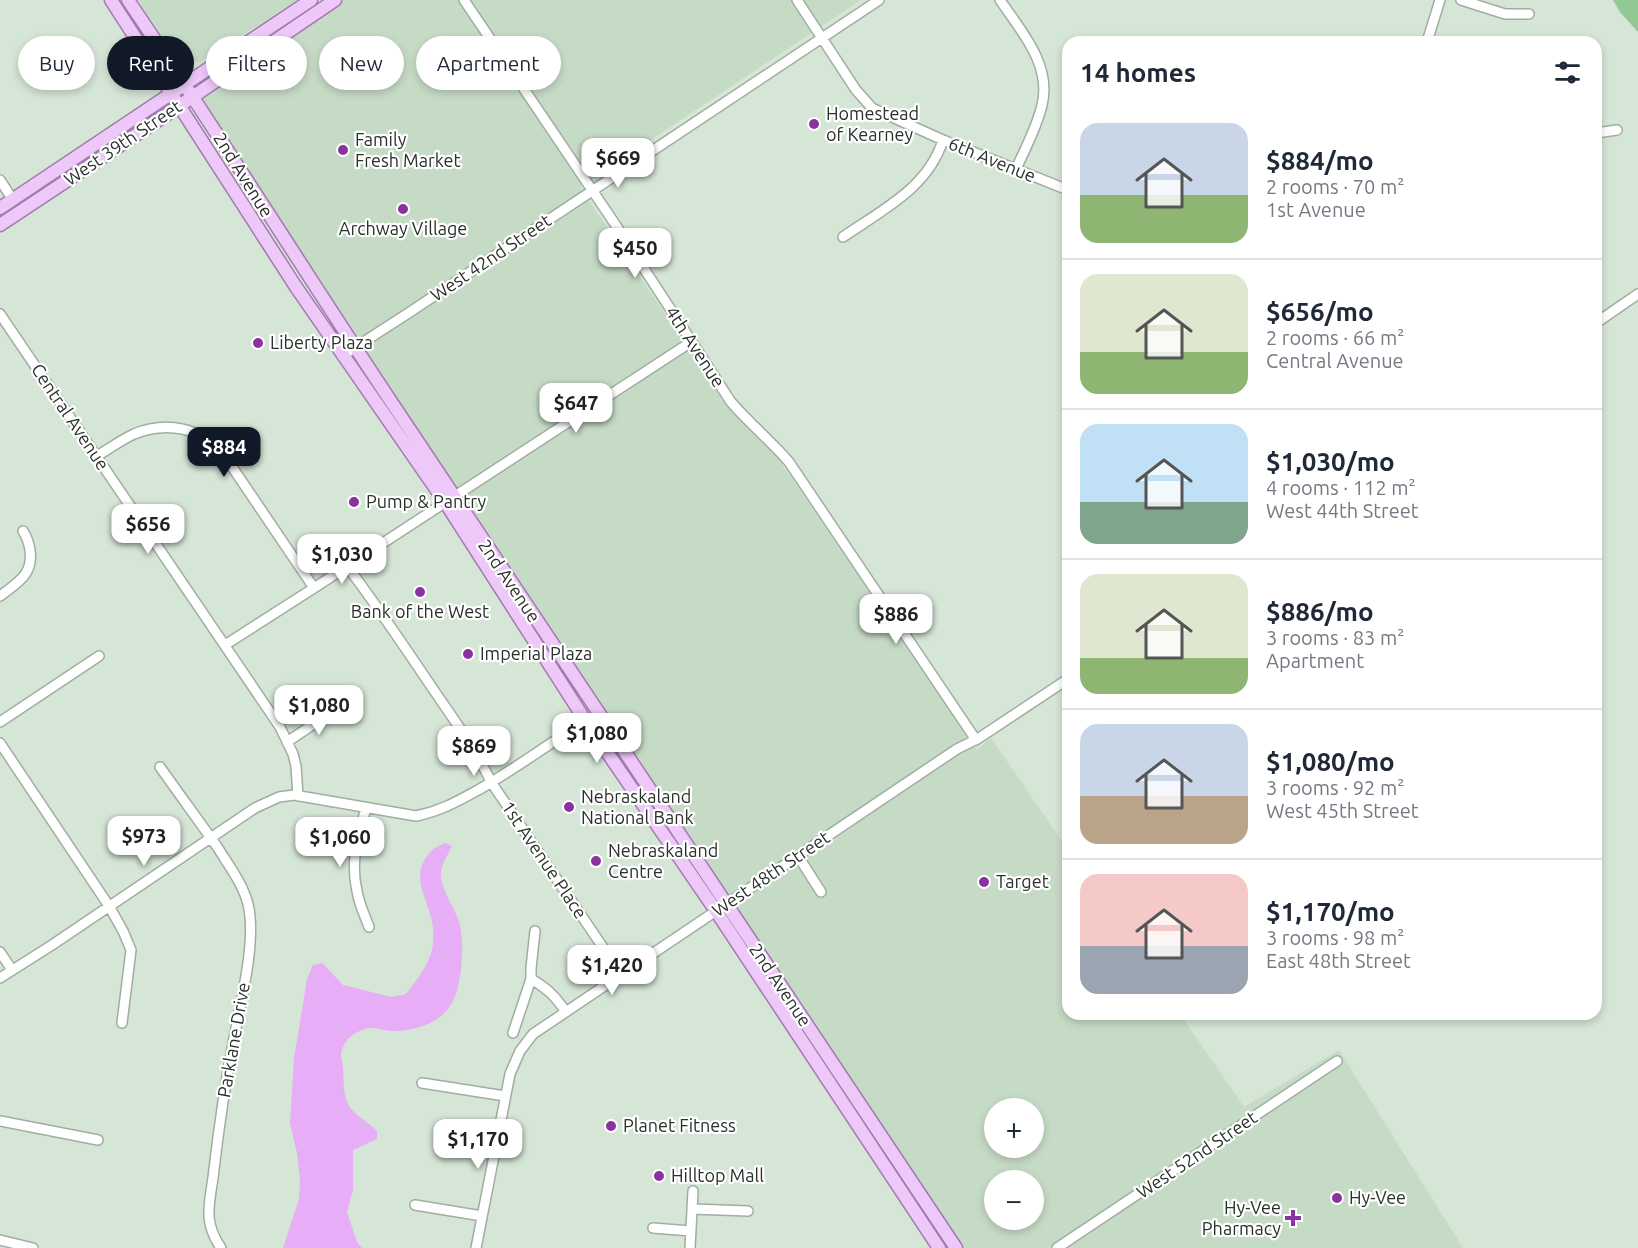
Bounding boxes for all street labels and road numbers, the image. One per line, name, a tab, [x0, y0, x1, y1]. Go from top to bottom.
street label: West 39th Street	[60, 95, 185, 189]
street label: 2nd Avenue	[210, 129, 278, 220]
street label: 6th Avenue	[946, 133, 1039, 186]
street label: West 42nd Street	[426, 210, 554, 305]
street label: 4th Avenue	[662, 302, 729, 391]
street label: Central Avenue	[28, 360, 114, 473]
street label: 2nd Avenue	[475, 535, 545, 626]
street label: 1st Avenue Place	[498, 797, 591, 922]
street label: West 48th Street	[708, 826, 833, 920]
street label: 2nd Avenue	[746, 939, 816, 1030]
street label: Parklane Drive	[213, 981, 253, 1099]
street label: West 52nd Street	[1132, 1107, 1260, 1202]

